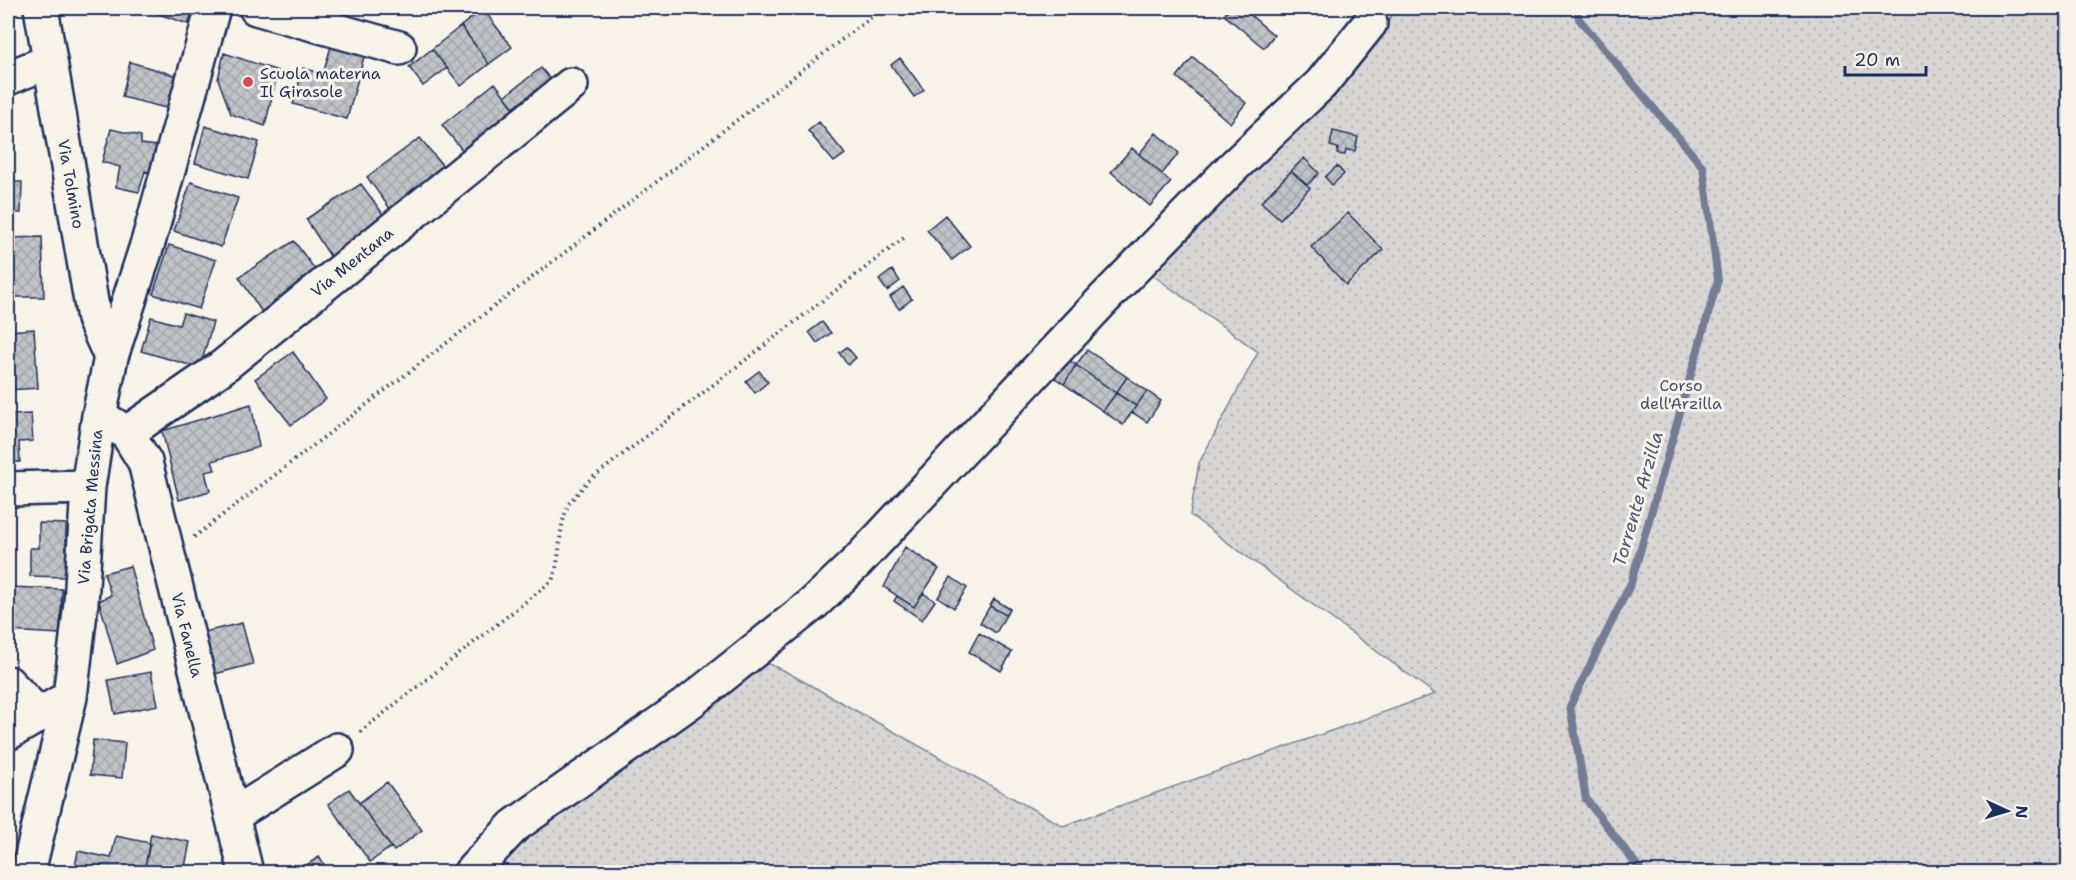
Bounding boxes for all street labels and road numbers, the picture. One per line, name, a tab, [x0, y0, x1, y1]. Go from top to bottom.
street label: Via Tolmino	[53, 138, 89, 230]
street label: Via Mentana	[306, 222, 398, 302]
street label: Via Brigata Messina	[73, 428, 107, 586]
street label: Via Fanella	[166, 590, 208, 680]

